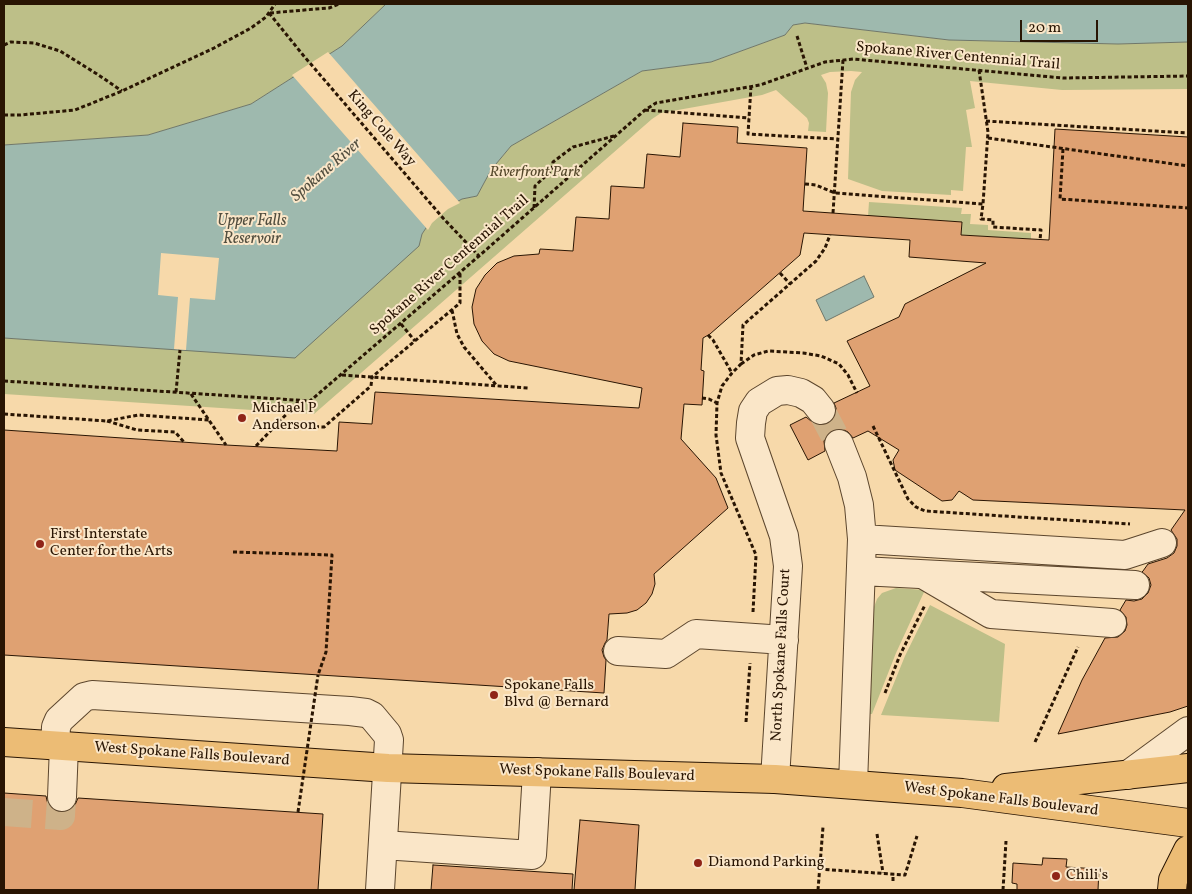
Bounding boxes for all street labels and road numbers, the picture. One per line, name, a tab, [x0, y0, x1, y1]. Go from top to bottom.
street label: Spokane River Centennial Trail	[855, 39, 1061, 75]
street label: King Cole Way	[343, 87, 419, 171]
street label: Spokane River Centennial Trail	[367, 192, 533, 340]
street label: North Spokane Falls Court	[768, 568, 796, 742]
street label: West Spokane Falls Boulevard	[94, 739, 290, 771]
street label: West Spokane Falls Boulevard	[499, 762, 695, 786]
street label: West Spokane Falls Boulevard	[903, 779, 1099, 821]

